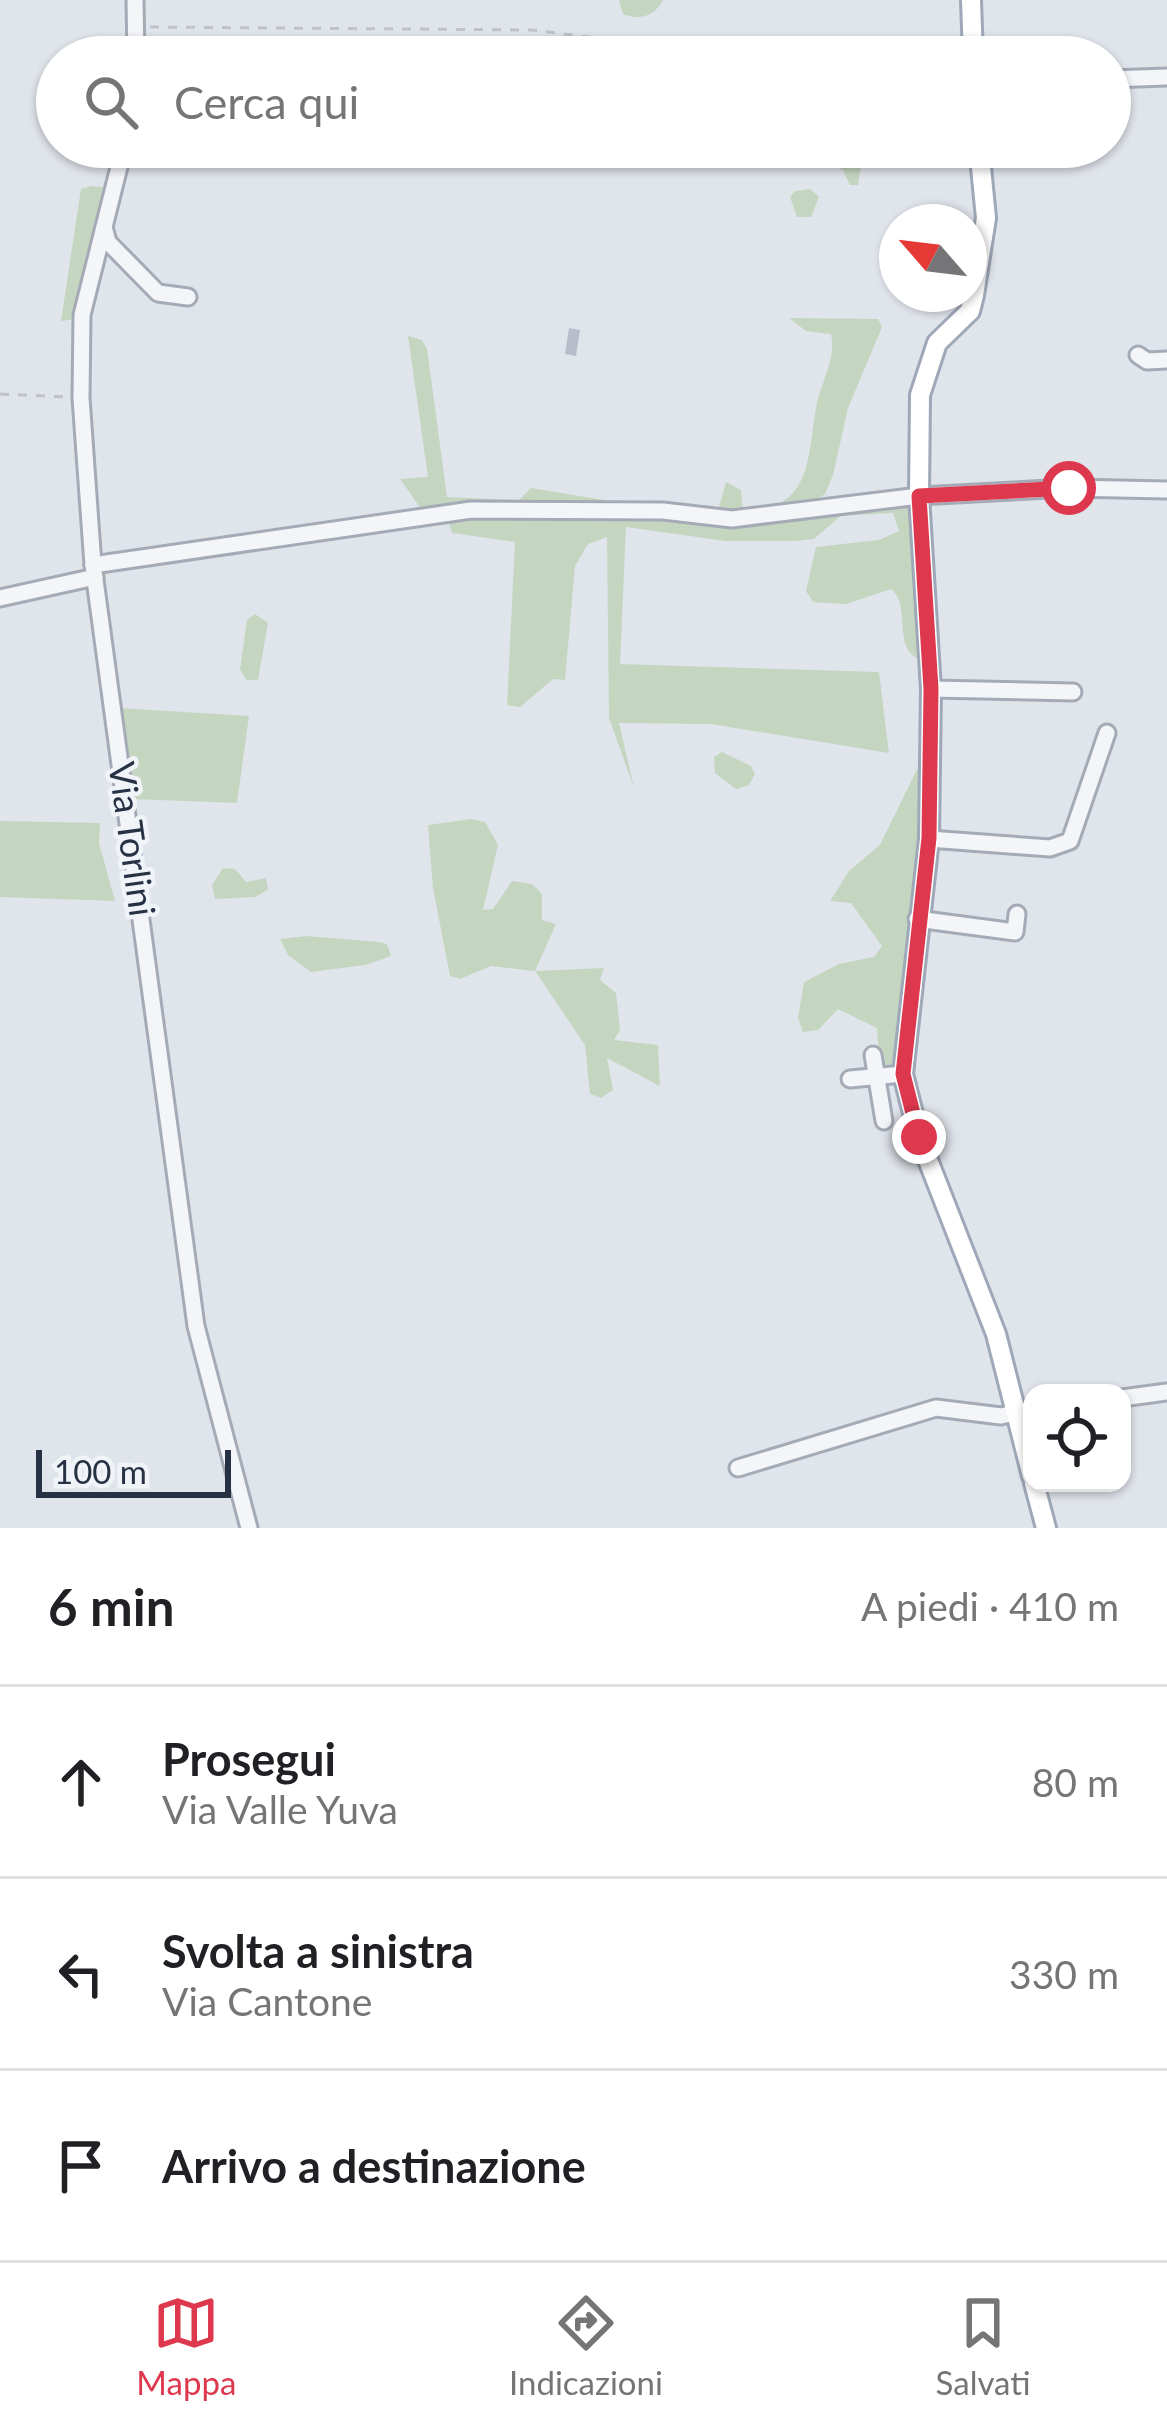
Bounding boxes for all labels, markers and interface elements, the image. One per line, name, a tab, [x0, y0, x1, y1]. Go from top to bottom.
search box	[36, 36, 1131, 168]
icon: search	[78, 69, 144, 135]
text: Cerca qui	[174, 75, 359, 129]
north arrow	[879, 204, 987, 312]
route start	[1042, 461, 1096, 515]
street label: Via Torlini	[100, 759, 166, 919]
route end	[892, 1110, 946, 1164]
map controls	[1023, 1384, 1131, 1492]
button: locate	[1023, 1384, 1131, 1492]
scale bar	[36, 1444, 231, 1497]
text: 100 m	[54, 1451, 147, 1491]
text: 6 min	[48, 1576, 174, 1637]
text: A piedi · 410 m	[861, 1583, 1119, 1629]
text: Prosegui	[162, 1732, 336, 1786]
icon: ahead	[48, 1749, 114, 1815]
text: 80 m	[1032, 1759, 1119, 1805]
text: Via Valle Yuva	[162, 1786, 398, 1832]
text: Svolta a sinistra	[162, 1924, 474, 1978]
icon: left	[48, 1941, 114, 2007]
text: 330 m	[1009, 1951, 1119, 1997]
text: Via Cantone	[162, 1978, 372, 2024]
icon: arrive	[48, 2133, 114, 2199]
text: Arrivo a destinazione	[162, 2139, 586, 2193]
tab: Mappa	[136, 2290, 236, 2402]
tab: Indicazioni	[509, 2290, 663, 2402]
tab: Salvati	[936, 2290, 1031, 2402]

